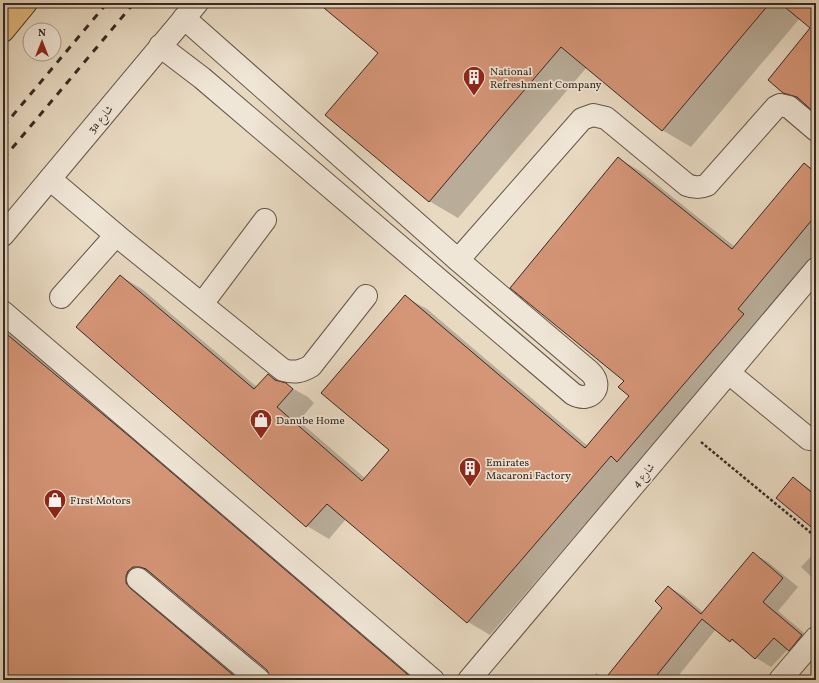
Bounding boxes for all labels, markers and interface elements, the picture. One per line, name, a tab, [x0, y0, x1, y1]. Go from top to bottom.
north arrow	[22, 22, 62, 62]
text: N	[38, 26, 46, 41]
building icon: National Refreshment Company	[461, 64, 487, 97]
place label: National Refreshment Company	[490, 65, 602, 93]
street label: 3a شارع	[85, 103, 118, 138]
shop icon: Danube Home	[248, 407, 274, 440]
place label: Danube Home	[276, 414, 345, 429]
building icon: Emirates Macaroni Factory	[457, 455, 483, 488]
place label: Emirates Macaroni Factory	[486, 456, 571, 484]
street label: شارع 4	[629, 460, 660, 492]
shop icon: F1rst Motors	[42, 487, 68, 520]
place label: F1rst Motors	[70, 494, 131, 509]

